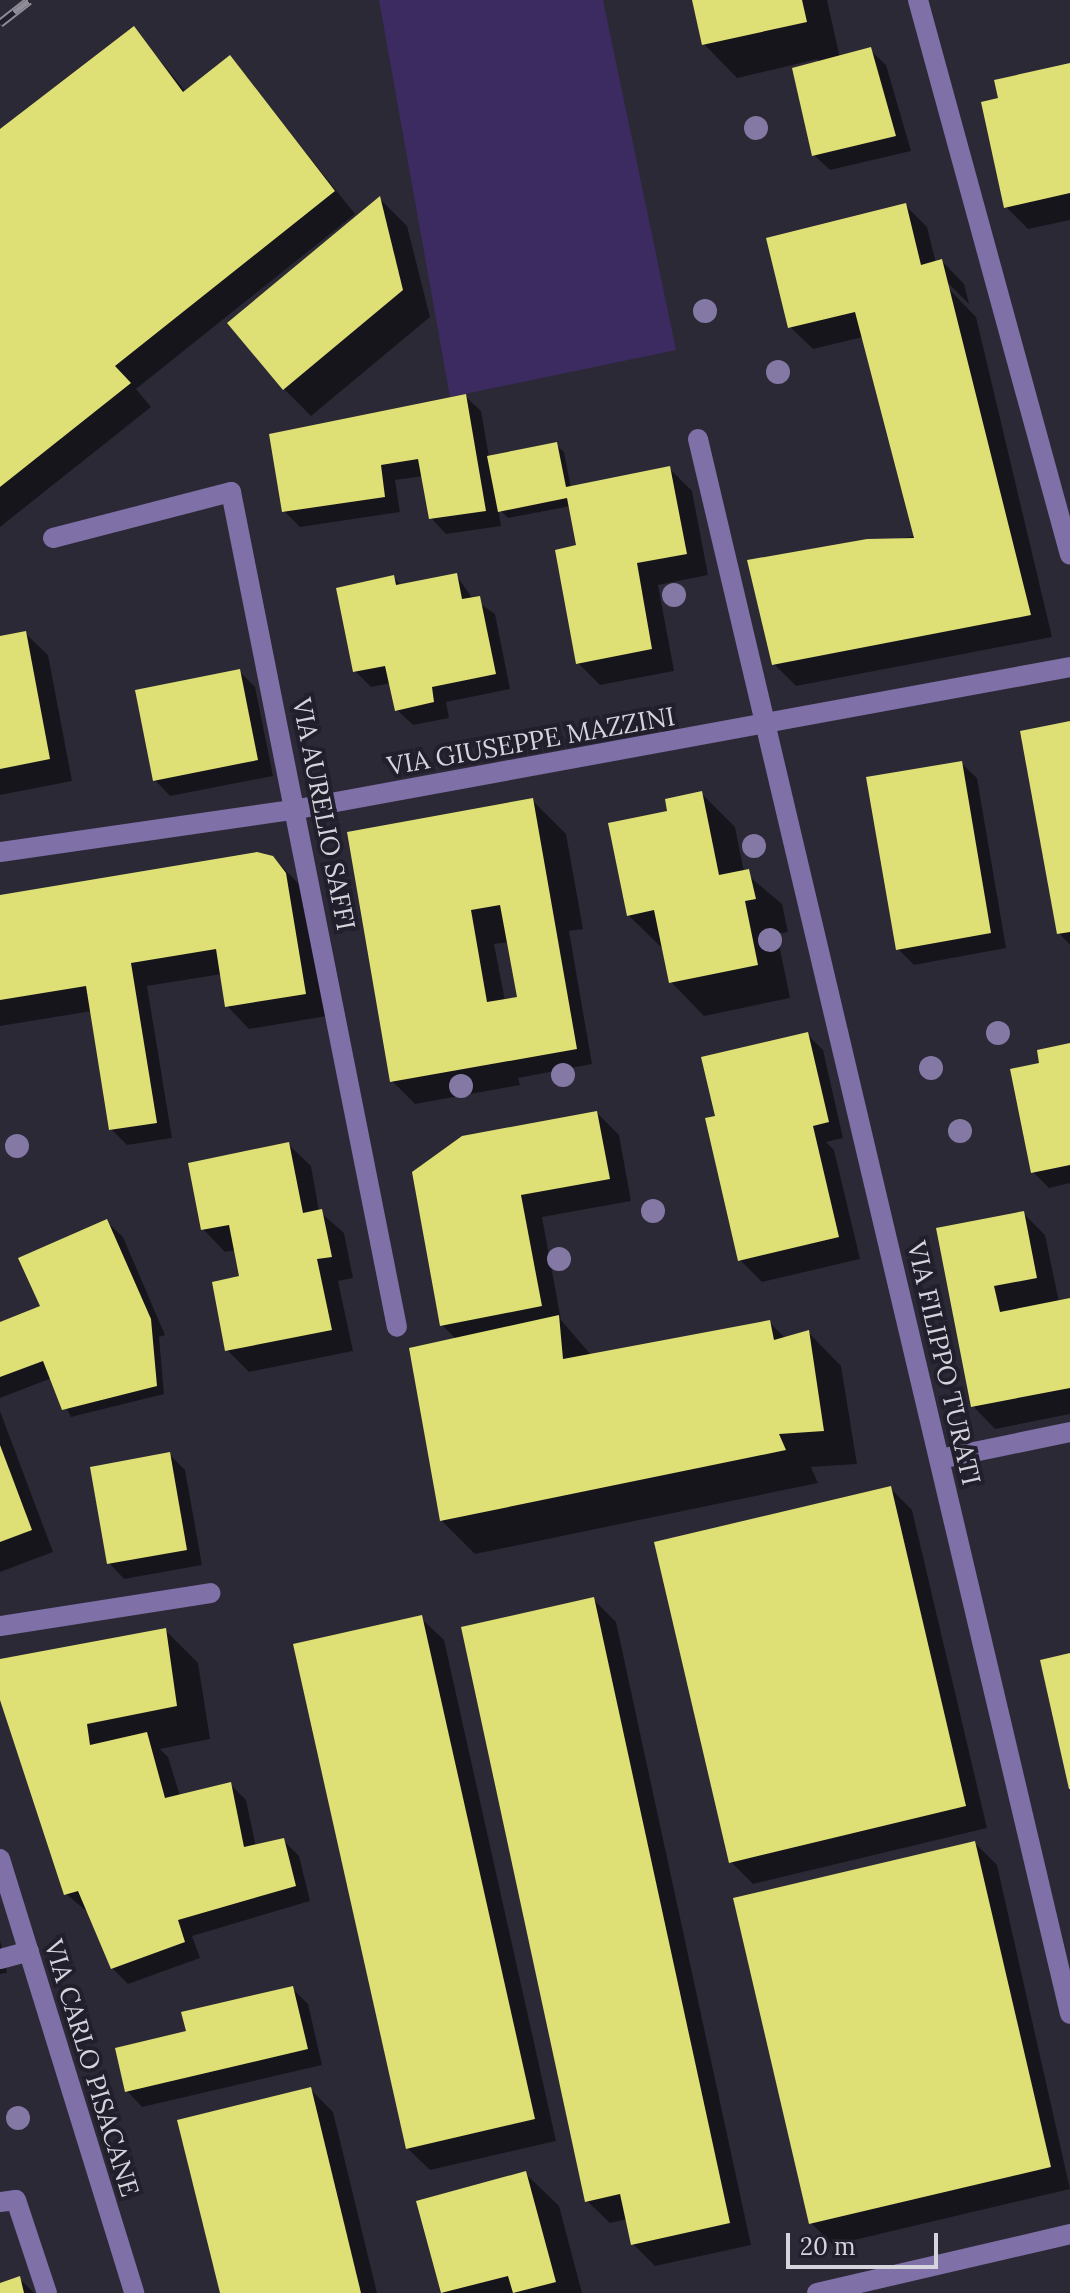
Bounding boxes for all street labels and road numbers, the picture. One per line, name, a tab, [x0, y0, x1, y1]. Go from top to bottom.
street label: VIA AURELIO SAFFI	[286, 695, 362, 933]
street label: VIA GIUSEPPE MAZZINI	[385, 700, 677, 782]
street label: VIA FILIPPO TURATI	[901, 1238, 987, 1488]
street label: VIA CARLO PISACANE	[38, 1936, 146, 2200]

